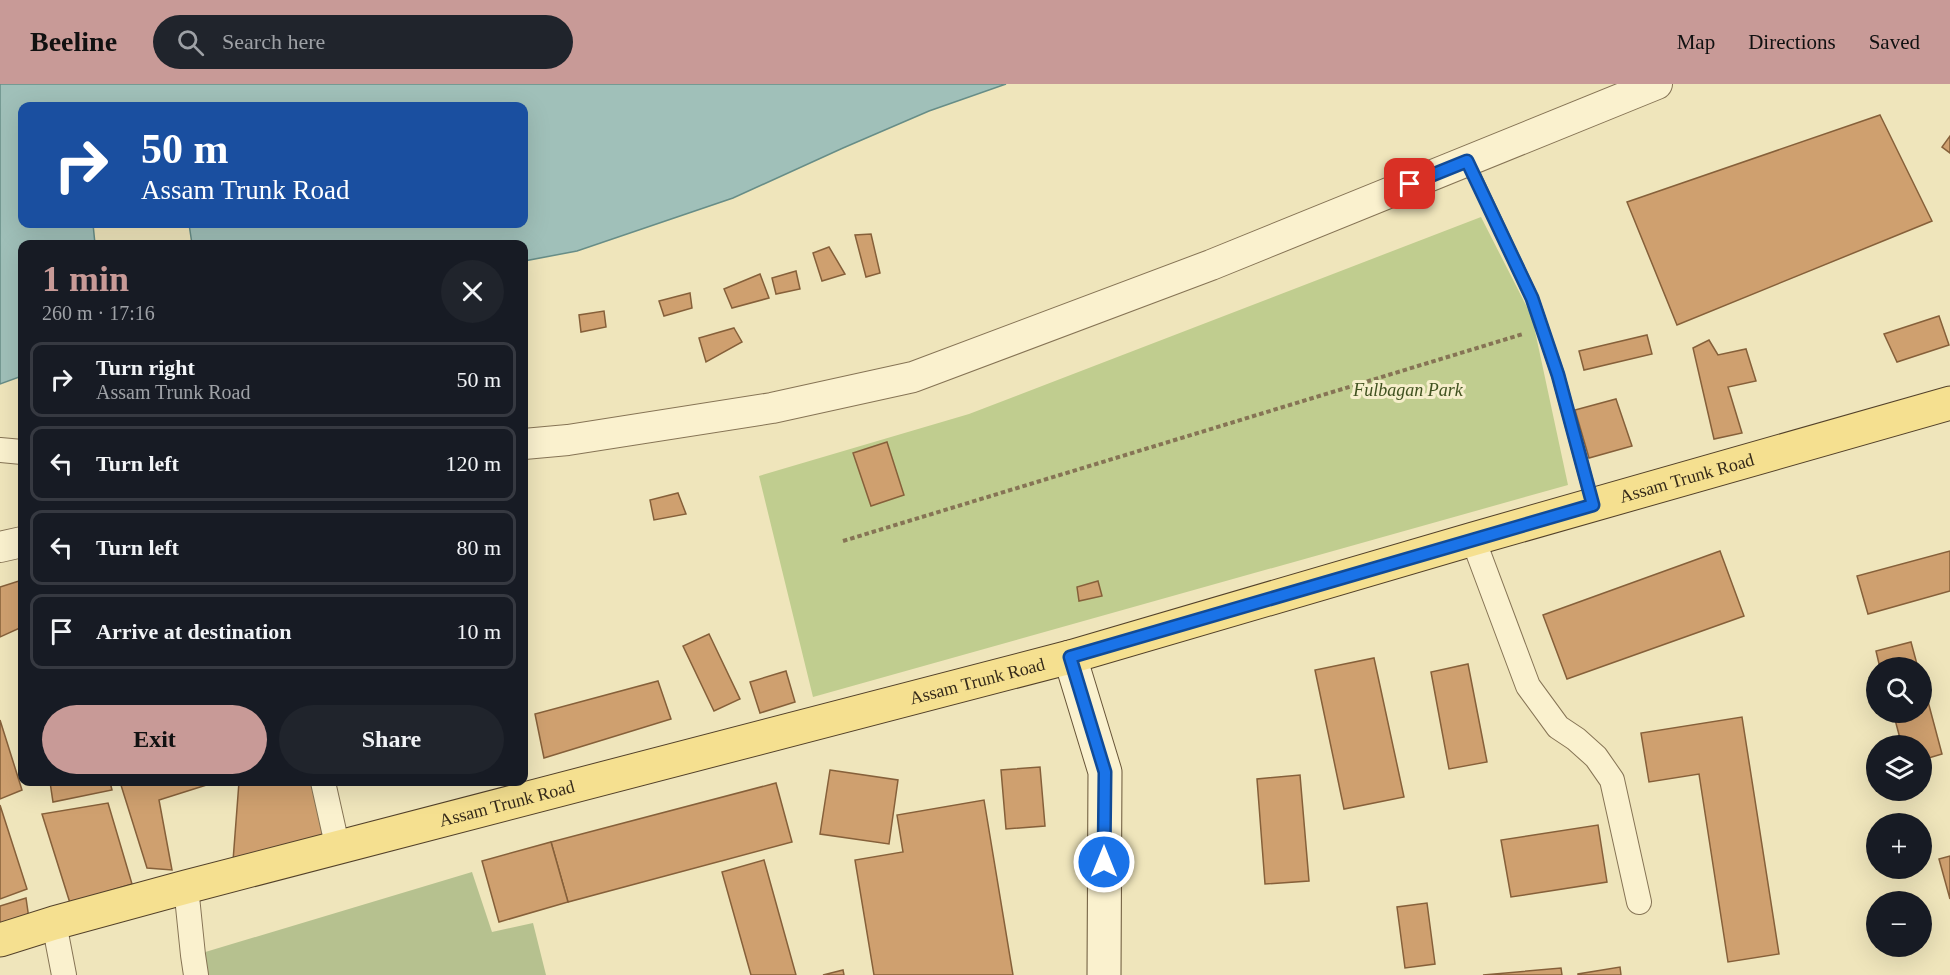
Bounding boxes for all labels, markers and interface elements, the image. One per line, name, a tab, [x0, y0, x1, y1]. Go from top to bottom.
search box	[153, 15, 573, 69]
text: Beeline	[30, 26, 117, 57]
icon: search	[174, 26, 207, 59]
text: Search here	[222, 29, 325, 54]
text: Map	[1677, 30, 1715, 54]
text: Directions	[1748, 30, 1836, 54]
text: Saved	[1869, 30, 1920, 54]
icon: right	[42, 126, 120, 204]
text: 50 m	[141, 126, 229, 172]
pin	[1384, 158, 1435, 209]
icon: arrive	[1393, 167, 1426, 200]
text: Assam Trunk Road	[141, 175, 350, 205]
text: 1 min	[42, 259, 129, 299]
button: close	[441, 260, 504, 323]
text: 260 m · 17:16	[42, 302, 155, 324]
text: Turn right	[96, 355, 195, 380]
icon: right	[45, 363, 78, 396]
text: 50 m	[456, 367, 501, 392]
park label: Fulbagan Park	[1352, 380, 1464, 400]
text: Assam Trunk Road	[96, 381, 250, 403]
icon: left	[45, 447, 78, 480]
street label: Assam Trunk Road	[1617, 449, 1756, 507]
text: Turn left	[96, 451, 179, 476]
text: 120 m	[445, 451, 501, 476]
icon: left	[45, 531, 78, 564]
text: Turn left	[96, 535, 179, 560]
text: 80 m	[456, 535, 501, 560]
icon: arrive	[45, 615, 78, 648]
text: Arrive at destination	[96, 619, 292, 644]
text: 10 m	[456, 619, 501, 644]
street label: Assam Trunk Road	[907, 654, 1047, 708]
map controls	[1866, 657, 1932, 957]
button: search	[1866, 657, 1932, 723]
button: Exit	[42, 705, 267, 774]
button: Share	[279, 705, 504, 774]
button: layers	[1866, 735, 1932, 801]
street label: Assam Trunk Road	[437, 776, 577, 831]
button: +	[1866, 813, 1932, 879]
position arrow	[1072, 830, 1136, 894]
button: −	[1866, 891, 1932, 957]

